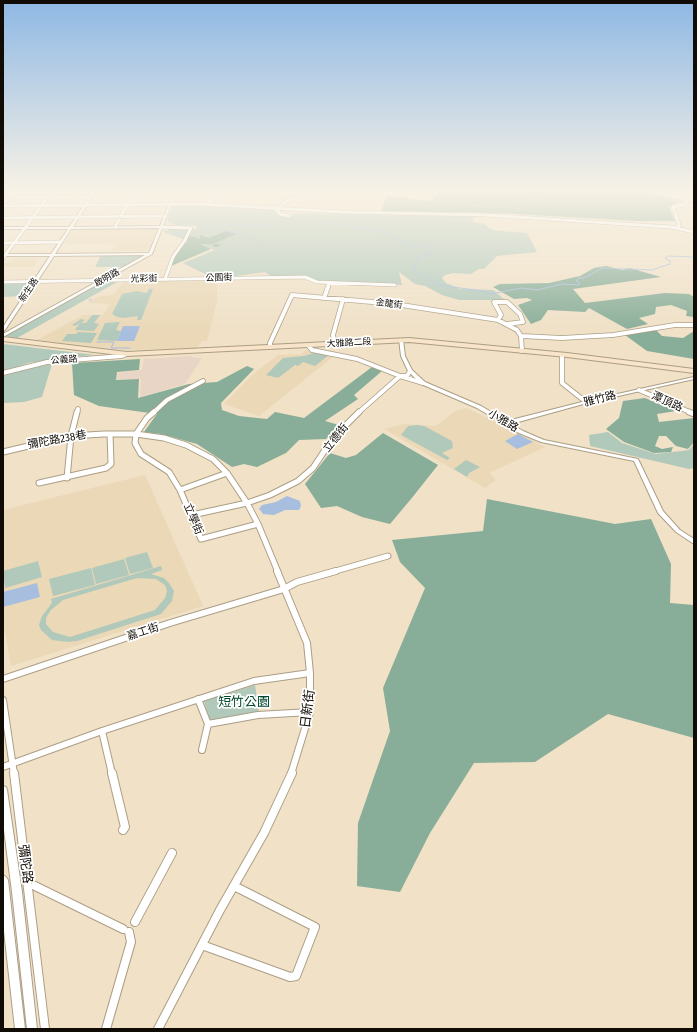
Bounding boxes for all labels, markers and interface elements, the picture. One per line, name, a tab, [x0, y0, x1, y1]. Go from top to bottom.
street label: 啟明路	[93, 267, 121, 289]
street label: 公園街	[205, 272, 233, 284]
street label: 光彩街	[130, 273, 158, 285]
street label: 新生路	[17, 276, 41, 304]
street label: 金龍街	[375, 297, 403, 311]
street label: 大雅路二段	[326, 336, 372, 350]
street label: 公義路	[50, 354, 78, 366]
street label: 雅竹路	[582, 389, 618, 409]
street label: 潭頂路	[649, 389, 685, 415]
street label: 小雅路	[485, 407, 521, 435]
street label: 立德街	[320, 421, 352, 455]
street label: 彌陀路238巷	[27, 428, 87, 452]
street label: 立學街	[180, 501, 206, 537]
street label: 嘉工街	[125, 621, 161, 643]
street label: 日新街	[298, 689, 318, 729]
park label: 短竹公園	[218, 694, 270, 710]
street label: 彌陀路	[15, 844, 35, 884]

